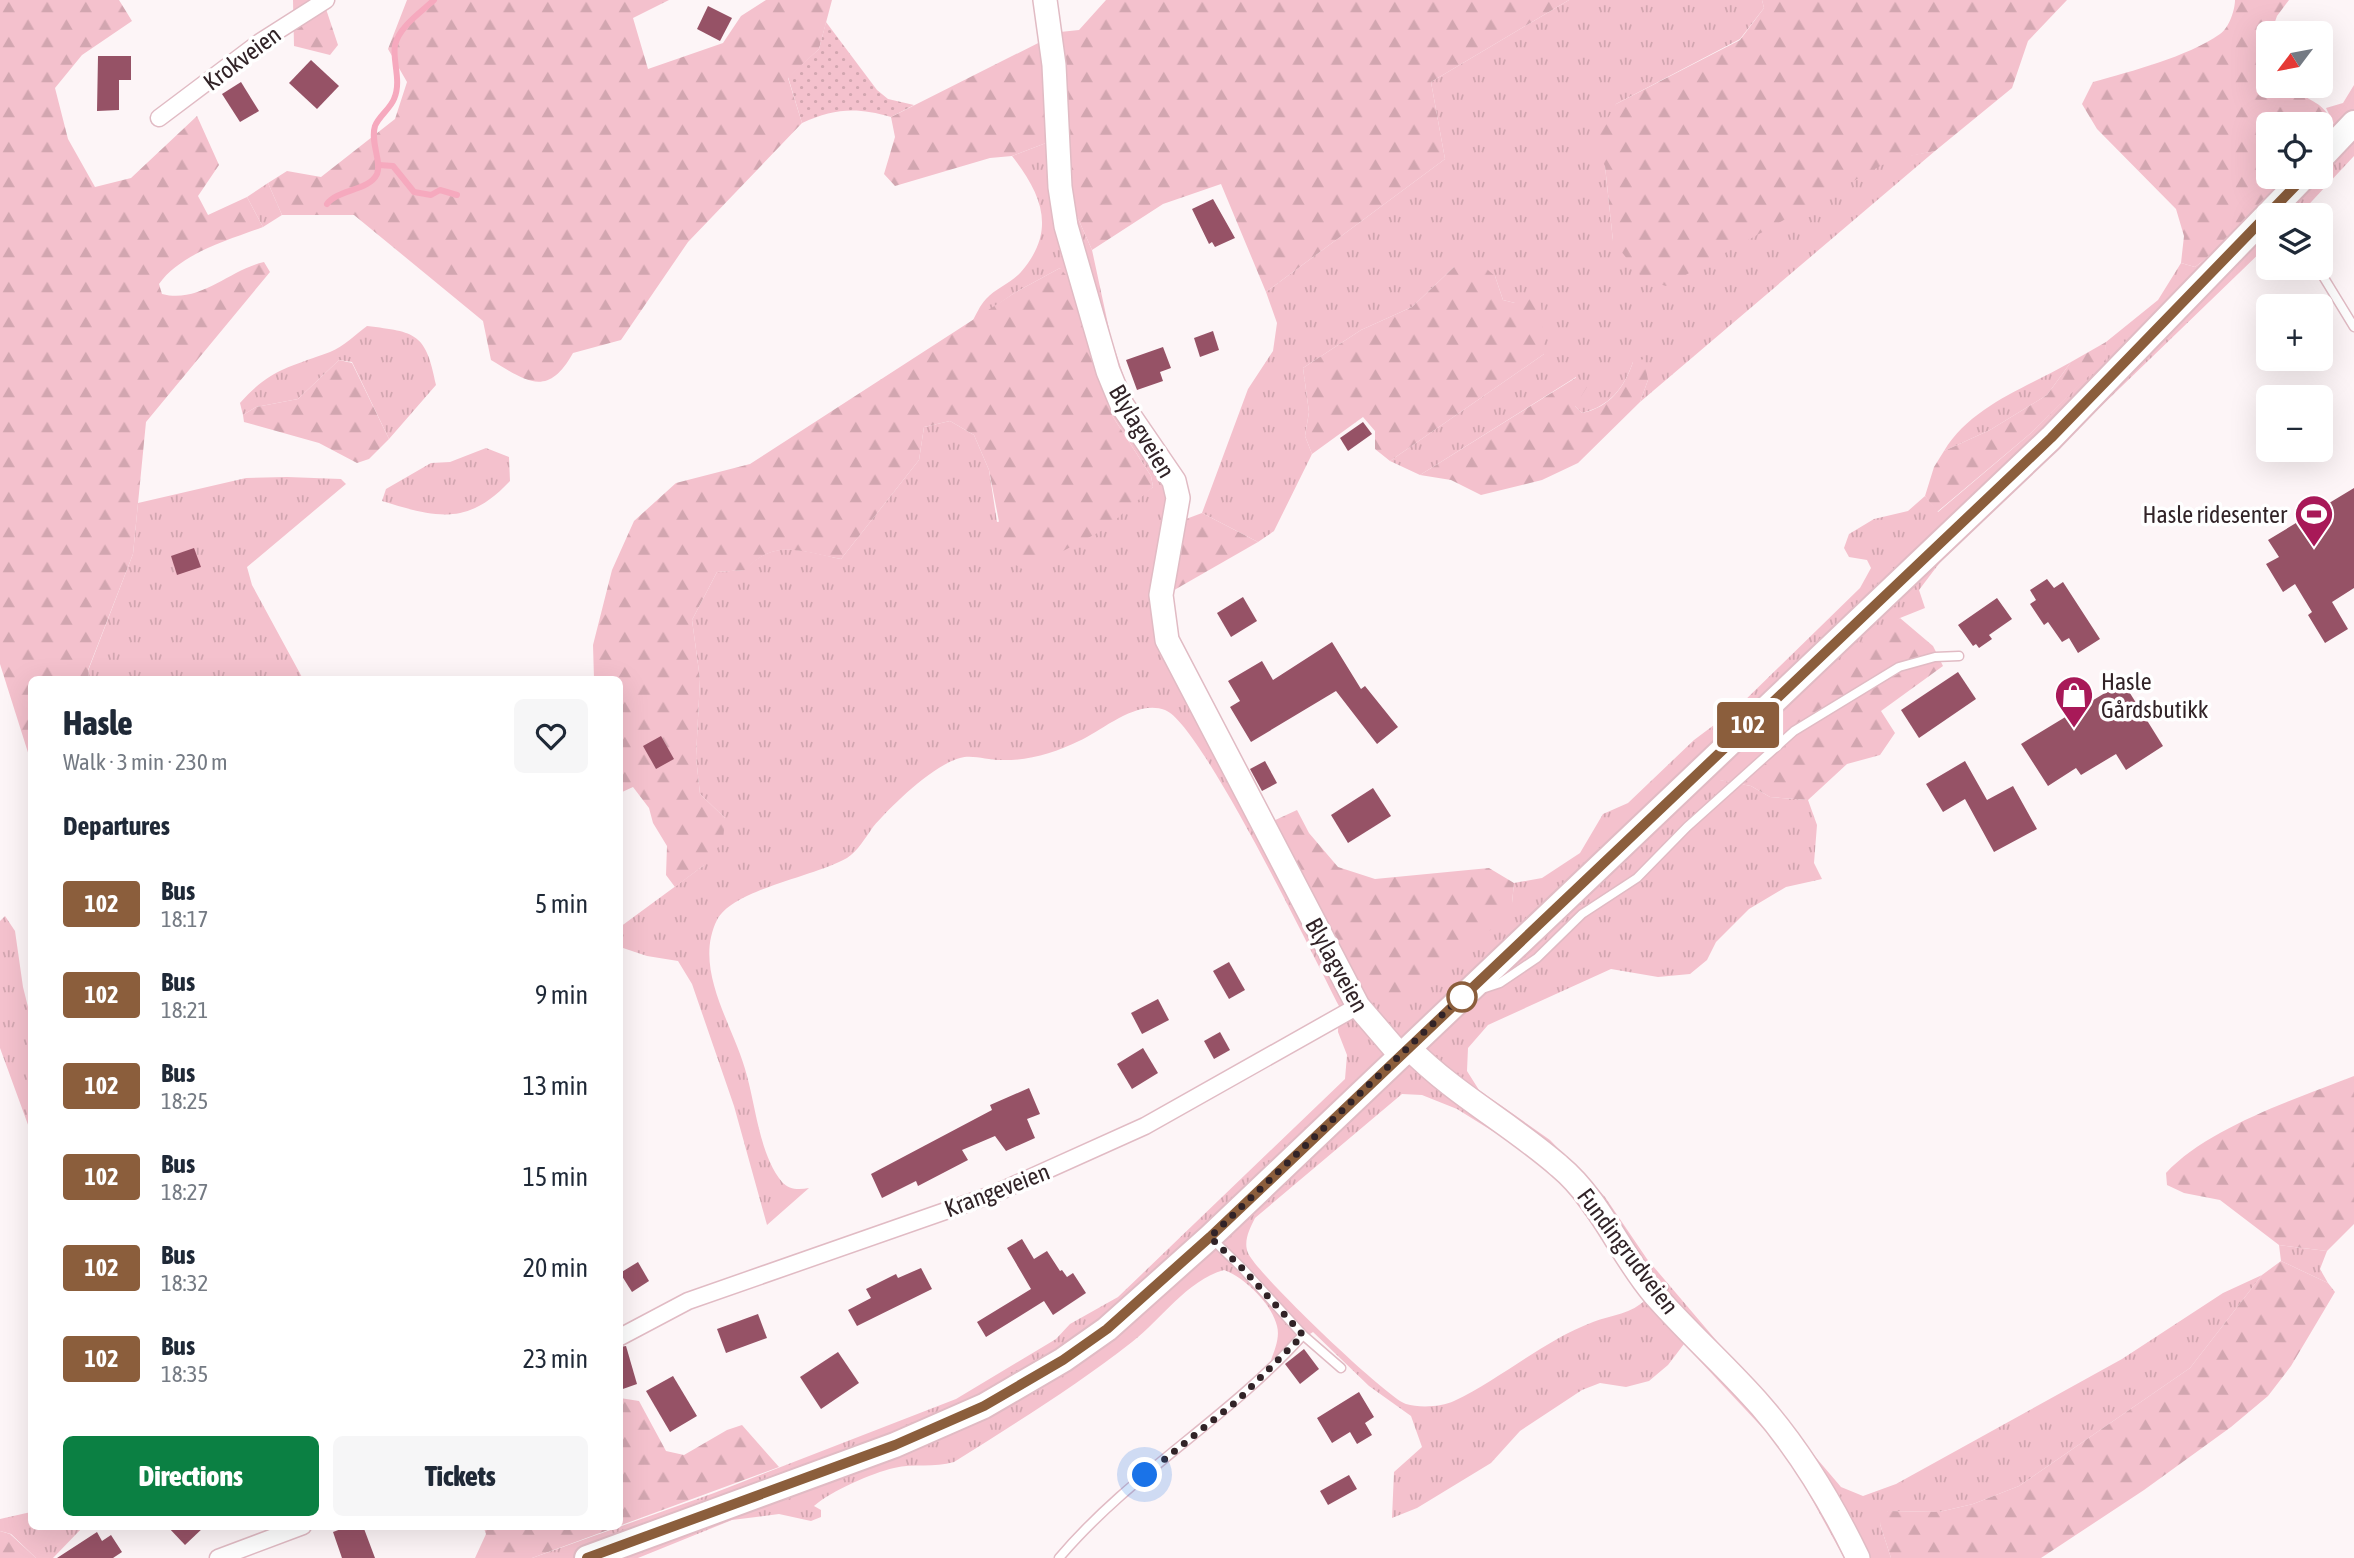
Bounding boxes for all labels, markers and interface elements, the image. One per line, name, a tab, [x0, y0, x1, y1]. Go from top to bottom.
street label: Krokveien	[198, 20, 286, 96]
north arrow	[2256, 21, 2333, 98]
map controls	[2256, 21, 2333, 462]
button: locate	[2256, 112, 2333, 189]
button: layers	[2256, 203, 2333, 280]
button: +	[2256, 294, 2333, 371]
street label: Blylagveien	[1104, 380, 1180, 482]
button: −	[2256, 385, 2333, 462]
sports icon: Hasle ridesenter	[2293, 493, 2335, 548]
place label: Hasle ridesenter	[2143, 501, 2288, 528]
place label: Hasle Gårdsbutikk	[2101, 668, 2209, 723]
shop icon: Hasle Gårdsbutikk	[2053, 674, 2095, 729]
button: heart	[514, 699, 588, 773]
line badge: 102	[1708, 702, 1788, 748]
text: Hasle	[63, 704, 133, 742]
text: 102	[1731, 711, 1765, 738]
text: Walk · 3 min · 230 m	[63, 749, 227, 775]
text: Departures	[63, 811, 170, 841]
text: Bus	[161, 876, 195, 906]
text: 5 min	[535, 889, 588, 919]
text: 102	[85, 890, 118, 917]
text: 18:17	[161, 906, 208, 932]
street label: Blylagveien	[1300, 913, 1374, 1017]
text: Bus	[161, 967, 195, 997]
text: 9 min	[535, 980, 588, 1010]
text: 102	[85, 981, 118, 1008]
unlabelled marker	[1447, 982, 1477, 1012]
text: 18:21	[161, 997, 208, 1023]
text: Bus	[161, 1058, 195, 1088]
text: 13 min	[523, 1071, 588, 1101]
text: 102	[85, 1072, 118, 1099]
text: 18:25	[161, 1088, 208, 1114]
text: Bus	[161, 1149, 195, 1179]
street label: Krangeveien	[941, 1158, 1053, 1222]
text: 15 min	[523, 1162, 588, 1192]
text: 102	[85, 1163, 118, 1190]
text: 18:27	[161, 1179, 208, 1205]
street label: Fundingrudveien	[1572, 1183, 1684, 1319]
text: Bus	[161, 1240, 195, 1270]
text: 20 min	[523, 1253, 588, 1283]
text: 102	[85, 1254, 118, 1281]
text: 18:32	[161, 1270, 208, 1296]
text: Bus	[161, 1331, 195, 1361]
text: 23 min	[523, 1344, 588, 1374]
text: 102	[85, 1345, 118, 1372]
text: 18:35	[161, 1361, 208, 1387]
button: Directions	[63, 1436, 319, 1516]
button: Tickets	[333, 1436, 588, 1516]
your location	[1127, 1457, 1162, 1492]

